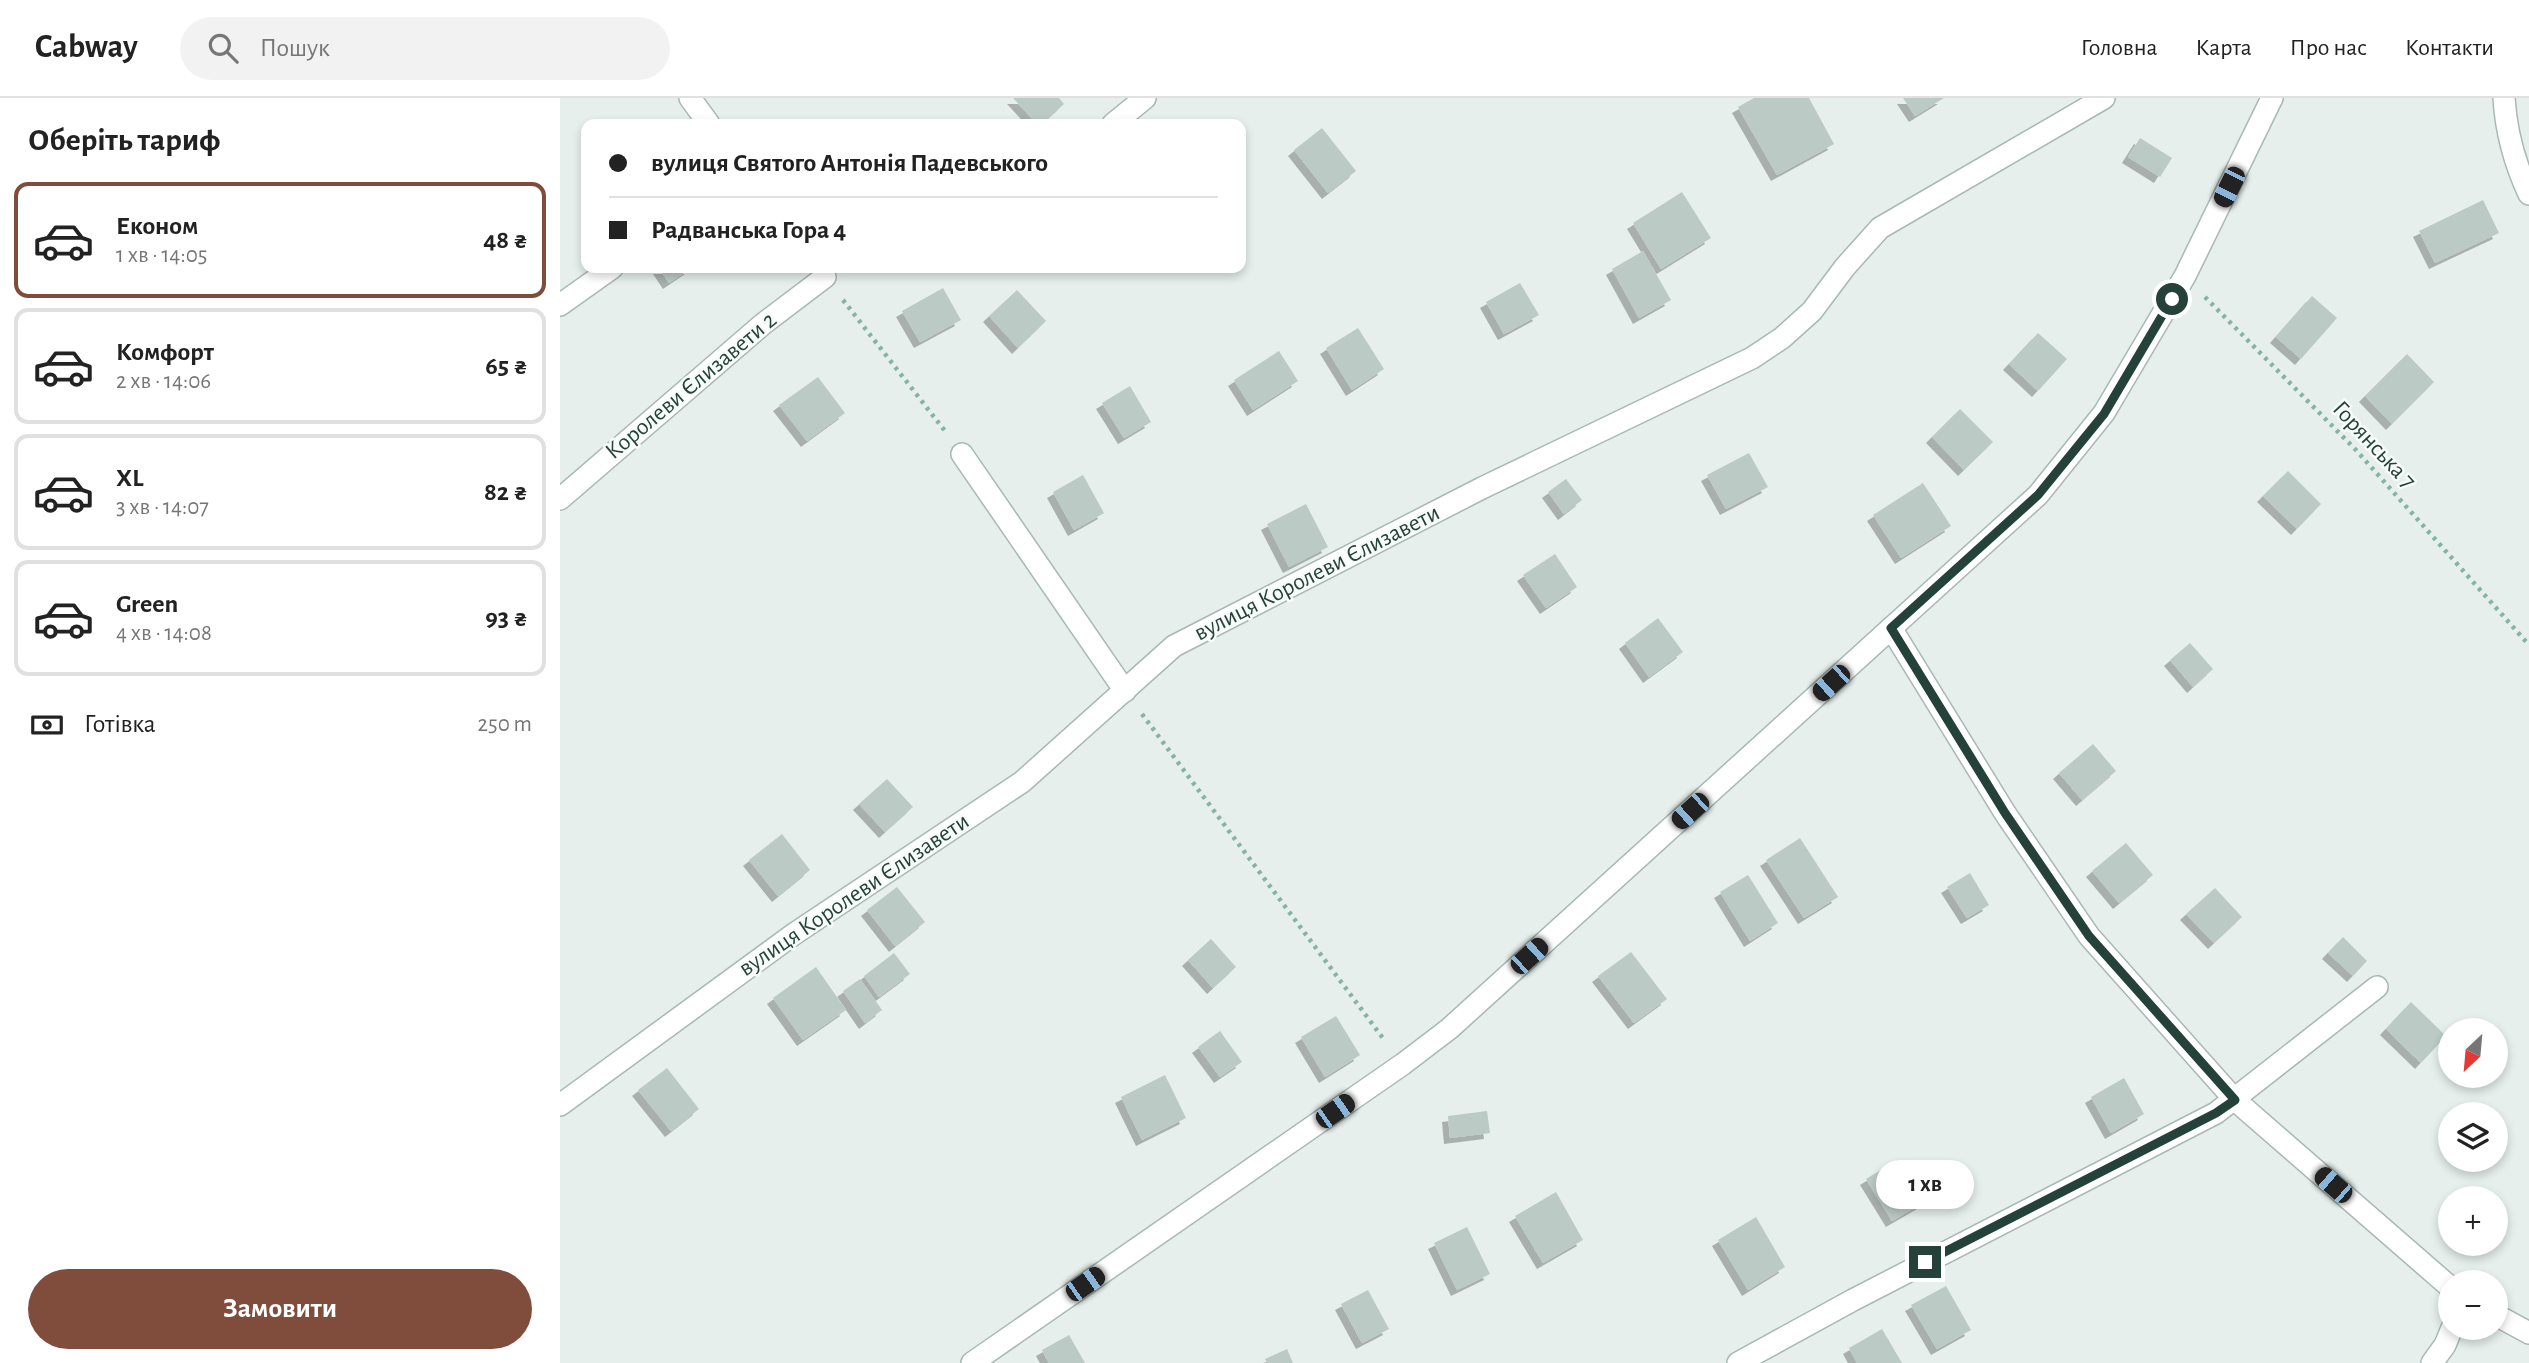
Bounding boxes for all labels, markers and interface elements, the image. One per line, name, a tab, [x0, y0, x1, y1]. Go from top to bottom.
search box	[180, 17, 670, 80]
icon: search	[204, 29, 242, 67]
text: Cabway	[35, 31, 138, 64]
text: Пошук	[260, 35, 330, 61]
text: Головна	[2081, 36, 2157, 60]
text: Карта	[2195, 36, 2252, 60]
text: Про нас	[2290, 36, 2367, 60]
text: Контакти	[2405, 36, 2494, 60]
text: Оберіть тариф	[28, 124, 220, 156]
text: вулиця Святого Антонія Падевського	[651, 150, 1048, 176]
car	[2211, 164, 2248, 210]
icon: car	[32, 209, 95, 272]
text: Економ	[116, 213, 198, 239]
text: Радванська Гора 4	[651, 217, 846, 243]
text: 48 ₴	[483, 227, 528, 253]
text: 1 хв · 14:05	[116, 244, 207, 267]
route start	[2156, 283, 2188, 315]
street label: Королеви Єлизавети 2	[601, 308, 781, 464]
icon: car	[32, 335, 95, 398]
text: Комфорт	[116, 339, 214, 365]
text: 65 ₴	[485, 353, 528, 379]
text: 2 хв · 14:06	[116, 370, 211, 393]
street label: Горянська 7	[2328, 397, 2420, 493]
icon: car	[32, 461, 95, 524]
text: XL	[116, 465, 143, 491]
text: 82 ₴	[484, 479, 528, 505]
text: 3 хв · 14:07	[116, 496, 209, 519]
street label: вулиця Королеви Єлизавети	[1190, 501, 1444, 645]
icon: car	[32, 587, 95, 650]
text: Green	[116, 591, 178, 617]
text: 93 ₴	[485, 605, 528, 631]
text: 4 хв · 14:08	[116, 622, 212, 645]
car	[1809, 661, 1854, 705]
icon: cash	[28, 706, 66, 744]
text: Готівка	[84, 711, 156, 737]
text: 250 m	[478, 713, 532, 736]
car	[1668, 789, 1713, 833]
street label: вулиця Королеви Єлизавети	[735, 809, 973, 981]
car	[1507, 934, 1552, 978]
north arrow	[2438, 1018, 2508, 1088]
map controls	[2438, 1018, 2508, 1340]
car	[1312, 1090, 1359, 1132]
button: layers	[2438, 1102, 2508, 1172]
callout: 1 хв	[1876, 1160, 1974, 1210]
car	[2311, 1163, 2356, 1207]
text: 1 хв	[1908, 1173, 1942, 1196]
button: +	[2438, 1186, 2508, 1256]
route end	[1909, 1246, 1941, 1278]
car	[1062, 1263, 1109, 1305]
button: Замовити	[28, 1269, 532, 1349]
button: −	[2438, 1270, 2508, 1340]

